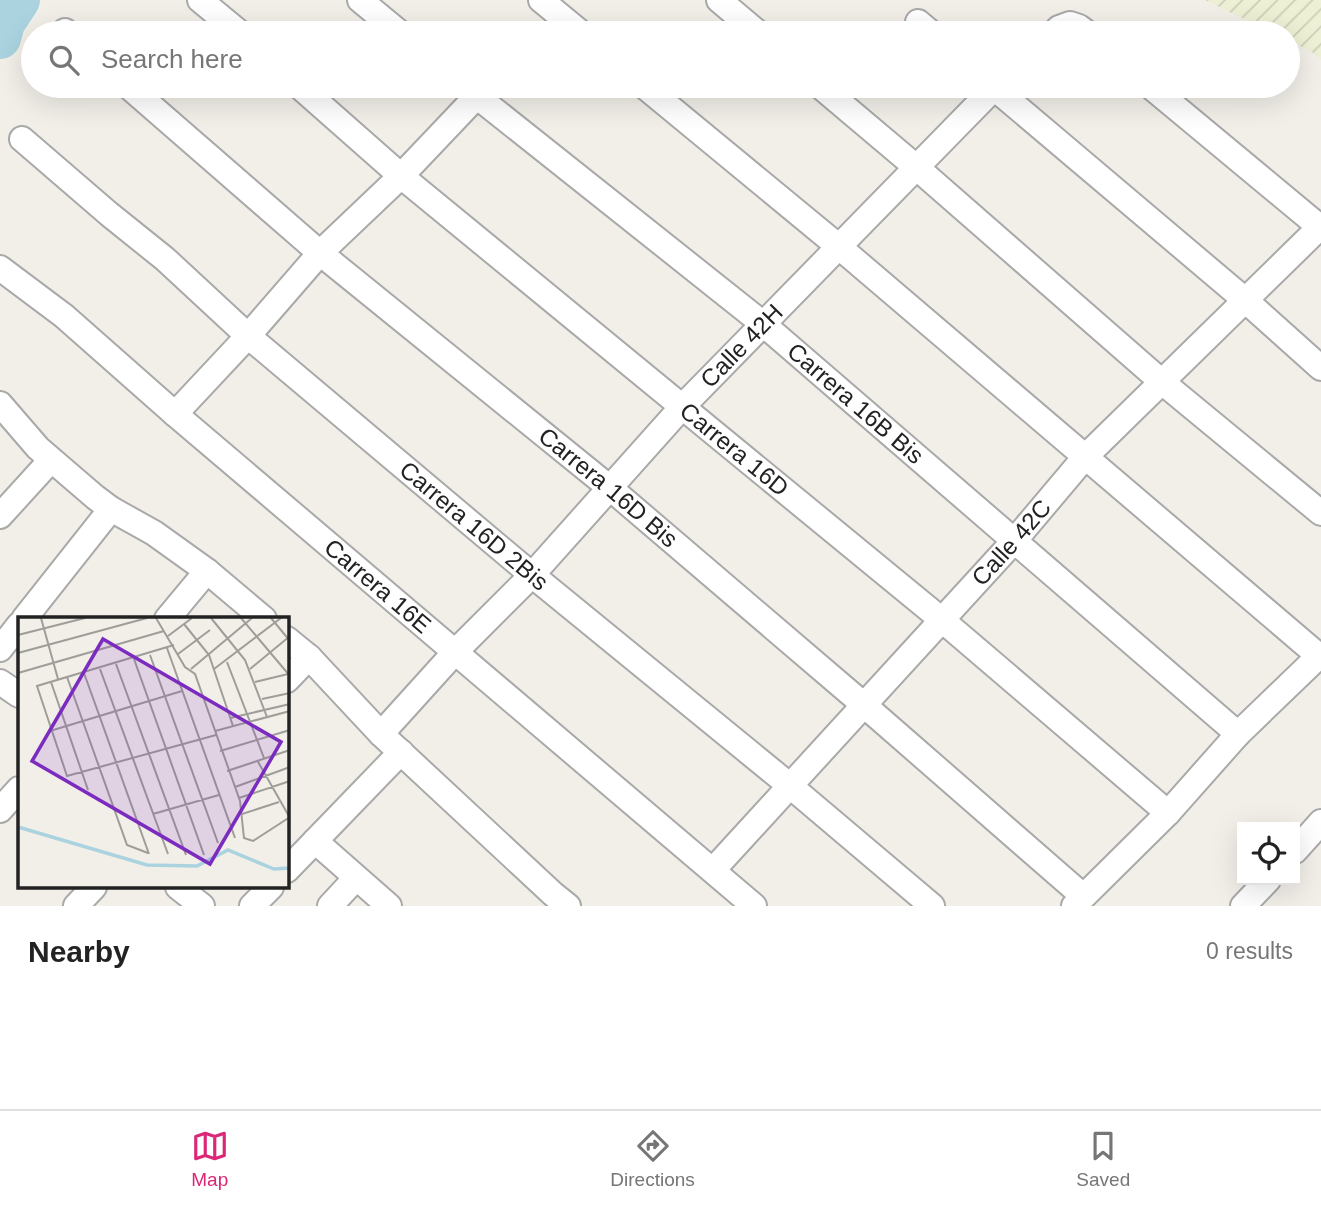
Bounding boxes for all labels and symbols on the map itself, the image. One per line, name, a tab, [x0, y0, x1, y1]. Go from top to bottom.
street label: Calle 42H	[695, 298, 788, 393]
street label: Carrera 16B Bis	[782, 337, 929, 469]
street label: Carrera 16D	[675, 397, 794, 501]
street label: Carrera 16D Bis	[534, 422, 683, 553]
street label: Carrera 16D 2Bis	[394, 456, 554, 596]
street label: Calle 42C	[966, 494, 1056, 591]
street label: Carrera 16E	[319, 533, 437, 638]
inset map	[18, 617, 289, 888]

